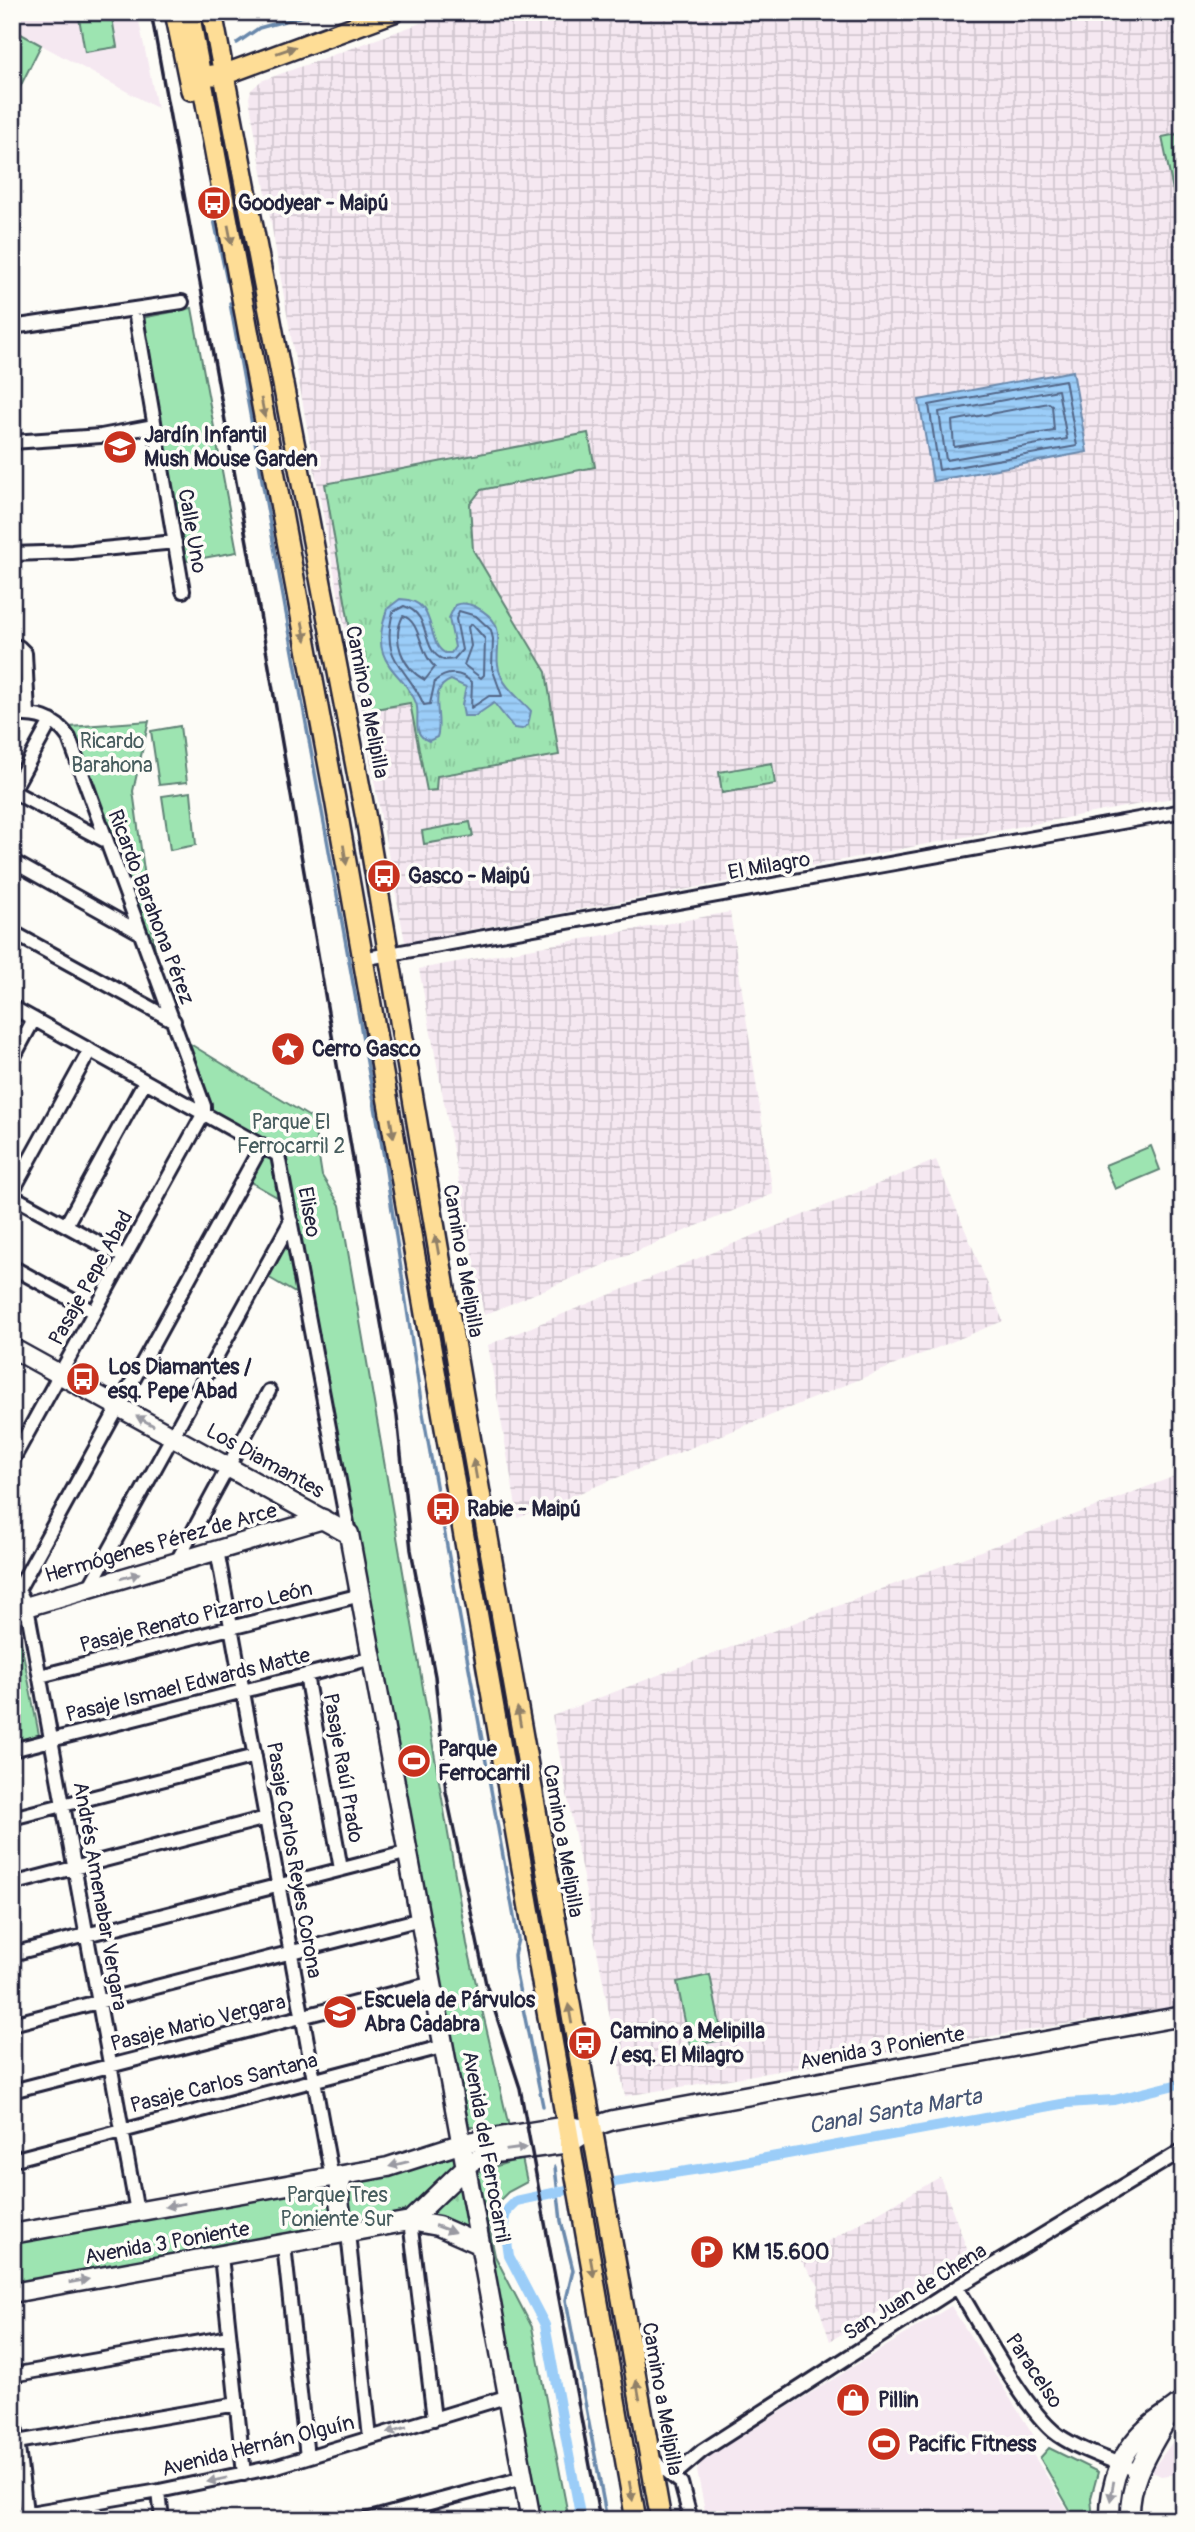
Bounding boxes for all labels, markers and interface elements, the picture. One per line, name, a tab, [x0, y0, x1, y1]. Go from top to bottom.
one-way arrow	[276, 45, 297, 56]
bus stop icon: Goodyear - Maipú	[195, 184, 233, 222]
place label: Goodyear - Maipú	[238, 190, 389, 217]
one-way arrow	[225, 224, 236, 246]
one-way arrow	[257, 397, 268, 419]
place label: Jardín Infantil Mush Mouse Garden	[144, 422, 318, 473]
school or university icon: Jardín Infantil Mush Mouse Garden	[101, 428, 139, 466]
street label: Calle Uno	[171, 487, 213, 575]
one-way arrow	[299, 621, 310, 643]
street label: Camino a Melipilla	[339, 623, 395, 781]
park label: Ricardo Barahona	[71, 728, 153, 779]
street label: Ricardo Barahona Pérez	[101, 806, 201, 1008]
one-way arrow	[340, 844, 351, 866]
street label: El Milagro	[726, 845, 812, 887]
bus stop icon: Gasco - Maipú	[365, 857, 403, 895]
place label: Gasco - Maipú	[408, 863, 531, 890]
place icon: Cerro Gasco	[269, 1030, 307, 1068]
place label: Cerro Gasco	[312, 1036, 421, 1063]
park label: Parque El Ferrocarril 2	[237, 1109, 345, 1160]
one-way arrow	[387, 1117, 398, 1139]
street label: Camino a Melipilla	[436, 1182, 490, 1340]
street label: Eliseo	[291, 1185, 327, 1239]
street label: Pasaje Pepe Abad	[43, 1206, 139, 1350]
one-way arrow	[431, 1234, 442, 1256]
place label: Los Diamantes / esq. Pepe Abad	[107, 1354, 252, 1405]
bus stop icon: Los Diamantes / esq. Pepe Abad	[64, 1360, 102, 1398]
one-way arrow	[135, 1415, 155, 1427]
street label: Los Diamantes	[201, 1417, 330, 1505]
one-way arrow	[470, 1458, 481, 1480]
bus stop icon: Rabie - Maipú	[424, 1490, 462, 1528]
place label: Rabie - Maipú	[467, 1496, 581, 1523]
street label: Hermógenes Pérez de Arce	[42, 1497, 281, 1589]
one-way arrow	[120, 1570, 141, 1580]
street label: Pasaje Renato Pizarro León	[77, 1575, 315, 1659]
street label: Pasaje Ismael Edwards Matte	[63, 1641, 314, 1728]
street label: Pasaje Raúl Prado	[317, 1691, 369, 1845]
one-way arrow	[513, 1706, 524, 1728]
place label: Parque Ferrocarril	[438, 1736, 530, 1787]
street label: Pasaje Carlos Reyes Corona	[260, 1740, 328, 1980]
sports icon: Parque Ferrocarril	[395, 1742, 433, 1780]
street label: Camino a Melipilla	[536, 1762, 590, 1920]
street label: Andrés Amenabar Vergara	[67, 1779, 133, 2013]
place label: Escuela de Párvulos Abra Cadabra	[364, 1987, 536, 2038]
street label: Pasaje Mario Vergara	[108, 1988, 288, 2058]
school or university icon: Escuela de Párvulos Abra Cadabra	[321, 1993, 359, 2031]
one-way arrow	[565, 2003, 576, 2025]
place label: Camino a Melipilla / esq. El Milagro	[610, 2018, 765, 2069]
street label: Avenida 3 Poniente	[797, 2020, 967, 2076]
bus stop icon: Camino a Melipilla / esq. El Milagro	[566, 2024, 604, 2062]
street label: Pasaje Carlos Santana	[128, 2047, 320, 2119]
street label: Avenida del Ferrocarril	[456, 2049, 516, 2245]
water label: Canal Santa Marta	[806, 2081, 985, 2140]
one-way arrow	[506, 2143, 528, 2154]
one-way arrow	[388, 2159, 410, 2170]
park label: Parque Tres Poniente Sur	[280, 2182, 394, 2233]
one-way arrow	[164, 2200, 186, 2211]
street label: Avenida 3 Poniente	[82, 2215, 252, 2271]
one-way arrow	[435, 2224, 456, 2235]
parking icon: KM 15.600	[688, 2233, 726, 2271]
street label: San Juan de Chena	[838, 2237, 992, 2347]
place label: KM 15.600	[732, 2239, 829, 2266]
one-way arrow	[587, 2256, 598, 2278]
one-way arrow	[68, 2275, 90, 2286]
street label: Camino a Melipilla	[635, 2320, 689, 2478]
street label: Paracelso	[999, 2328, 1069, 2414]
one-way arrow	[632, 2379, 643, 2401]
shop icon: Pillin	[834, 2381, 872, 2419]
place label: Pillin	[878, 2387, 919, 2414]
street label: Avenida Hernán Olguín	[159, 2409, 357, 2483]
one-way arrow	[386, 2425, 407, 2435]
sports icon: Pacific Fitness	[865, 2425, 903, 2463]
place label: Pacific Fitness	[908, 2431, 1037, 2458]
one-way arrow	[206, 2474, 228, 2485]
one-way arrow	[626, 2480, 637, 2502]
one-way arrow	[1106, 2480, 1117, 2502]

